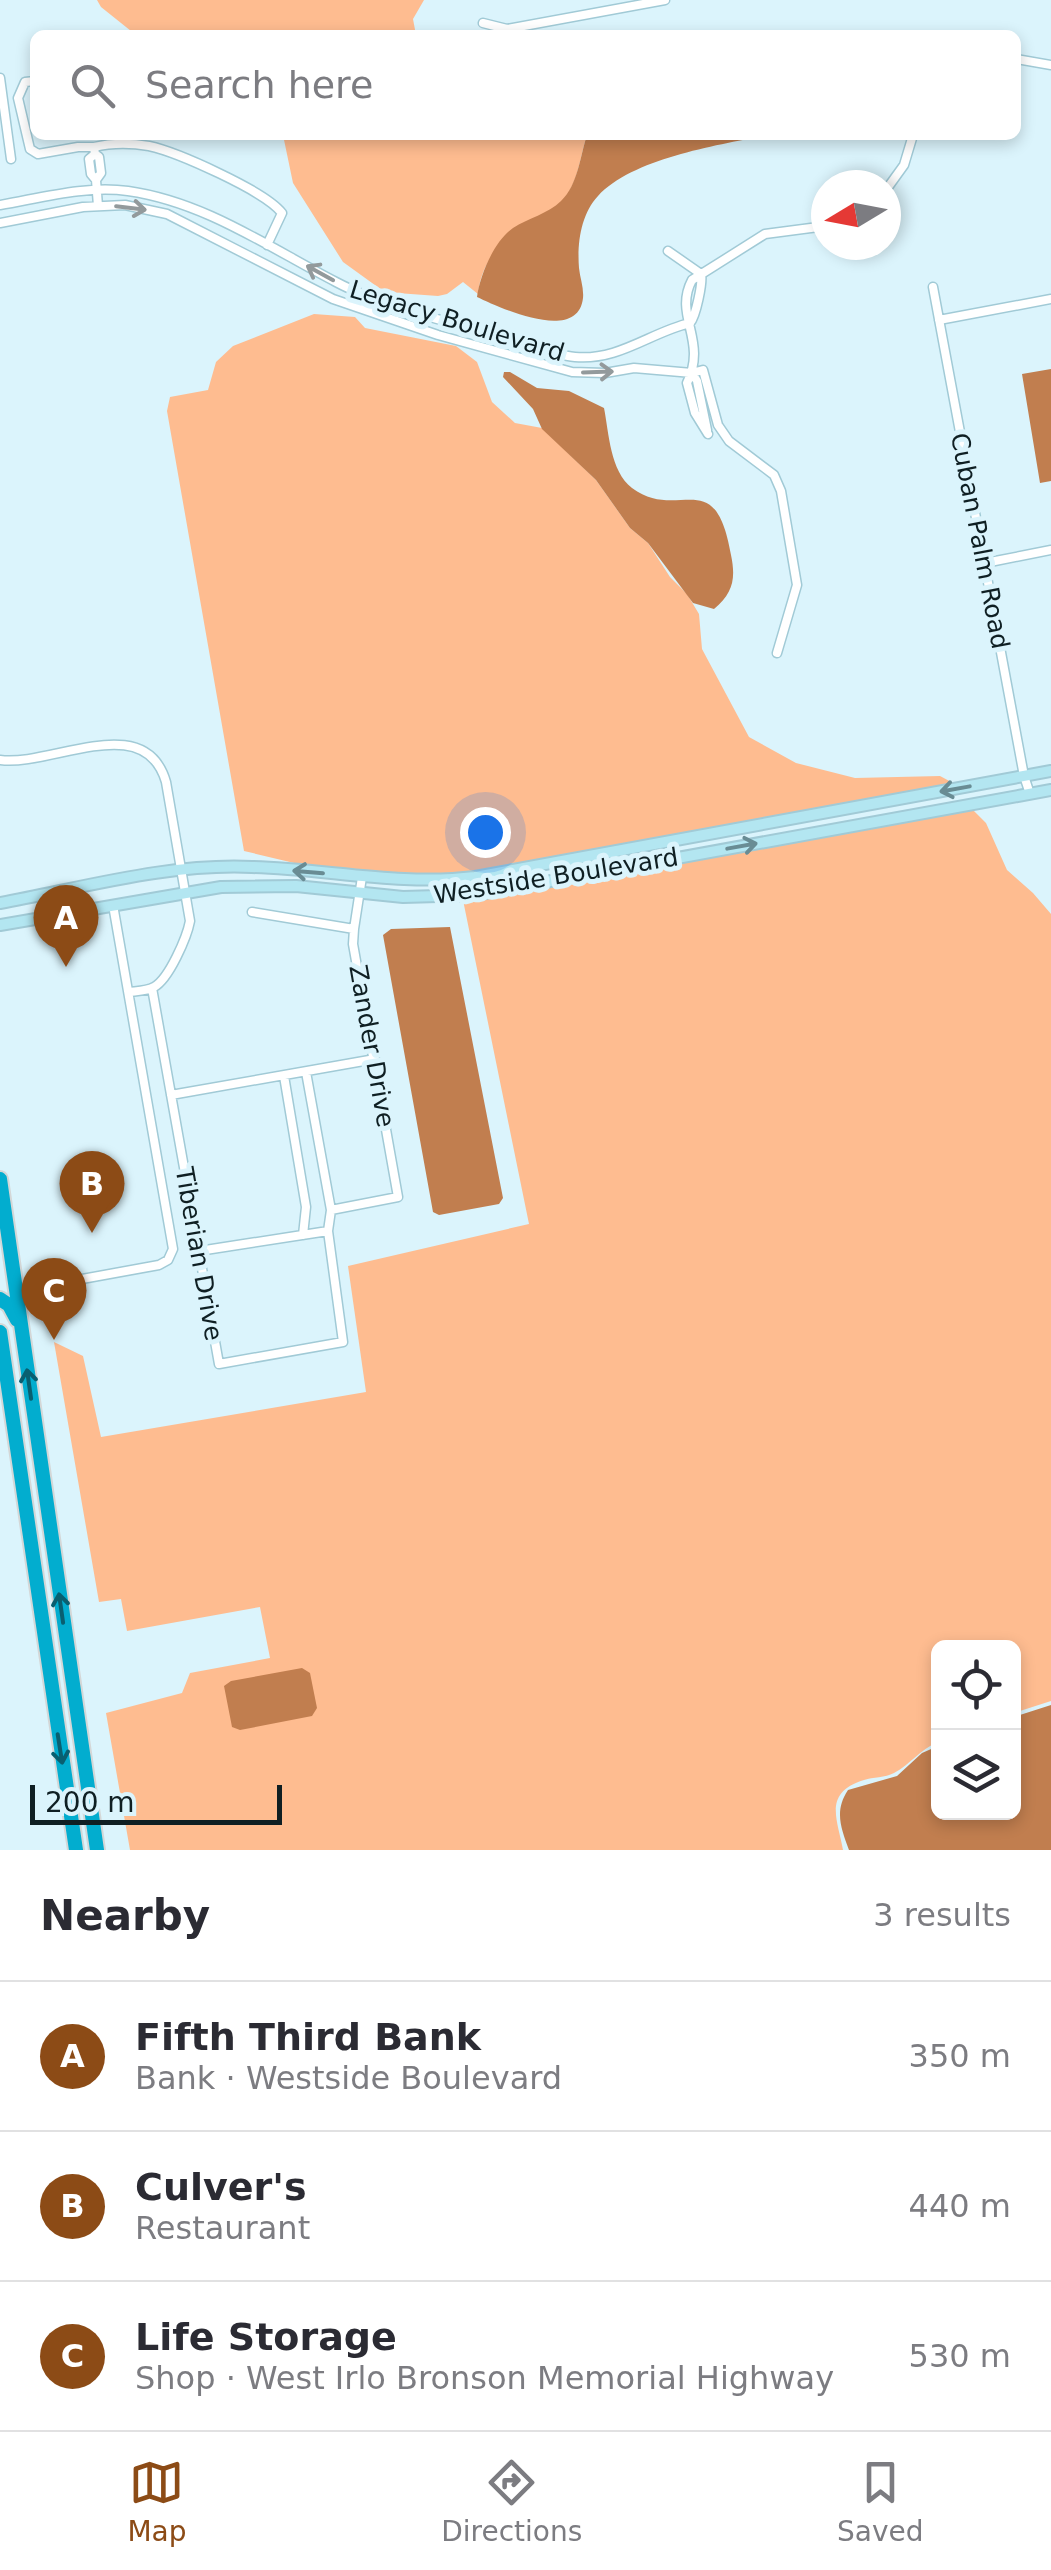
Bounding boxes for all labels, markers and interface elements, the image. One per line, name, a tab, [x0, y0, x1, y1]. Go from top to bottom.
search box	[30, 30, 1021, 140]
icon: search	[65, 58, 120, 113]
text: Search here	[145, 63, 373, 107]
north arrow	[811, 170, 901, 260]
one-way arrow	[114, 199, 146, 218]
one-way arrow	[305, 263, 335, 283]
street label: Legacy Boulevard	[346, 275, 568, 367]
one-way arrow	[581, 362, 614, 381]
street label: Cuban Palm Road	[945, 430, 1015, 652]
one-way arrow	[939, 780, 972, 799]
your location	[460, 807, 511, 858]
one-way arrow	[726, 836, 758, 855]
street label: Westside Boulevard	[432, 842, 680, 910]
one-way arrow	[293, 862, 325, 881]
pin: A	[34, 884, 98, 967]
street label: Zander Drive	[343, 963, 401, 1129]
pin: B	[59, 1150, 124, 1233]
street label: Tiberian Drive	[169, 1164, 229, 1343]
pin: C	[22, 1258, 86, 1340]
one-way arrow	[20, 1369, 38, 1401]
one-way arrow	[51, 1592, 69, 1625]
map controls	[931, 1640, 1021, 1820]
button: locate	[931, 1640, 1021, 1730]
button: layers	[931, 1730, 1021, 1820]
one-way arrow	[51, 1732, 70, 1765]
scale bar	[30, 1780, 282, 1824]
text: 200 m	[45, 1786, 135, 1819]
text: Nearby	[40, 1891, 210, 1940]
text: 3 results	[873, 1896, 1011, 1934]
text: Fifth Third Bank	[135, 2015, 481, 2059]
text: A	[60, 2037, 85, 2075]
text: 350 m	[909, 2037, 1011, 2075]
text: Bank · Westside Boulevard	[135, 2059, 562, 2097]
text: Culver's	[135, 2165, 307, 2209]
text: B	[60, 2187, 85, 2225]
text: 440 m	[909, 2187, 1011, 2225]
text: Restaurant	[135, 2209, 310, 2247]
text: Life Storage	[135, 2315, 397, 2359]
text: C	[61, 2337, 84, 2375]
text: 530 m	[909, 2337, 1011, 2375]
text: Shop · West Irlo Bronson Memorial Highway	[135, 2359, 834, 2397]
tab: Map	[127, 2455, 186, 2548]
tab: Directions	[441, 2455, 582, 2548]
tab: Saved	[837, 2455, 924, 2548]

